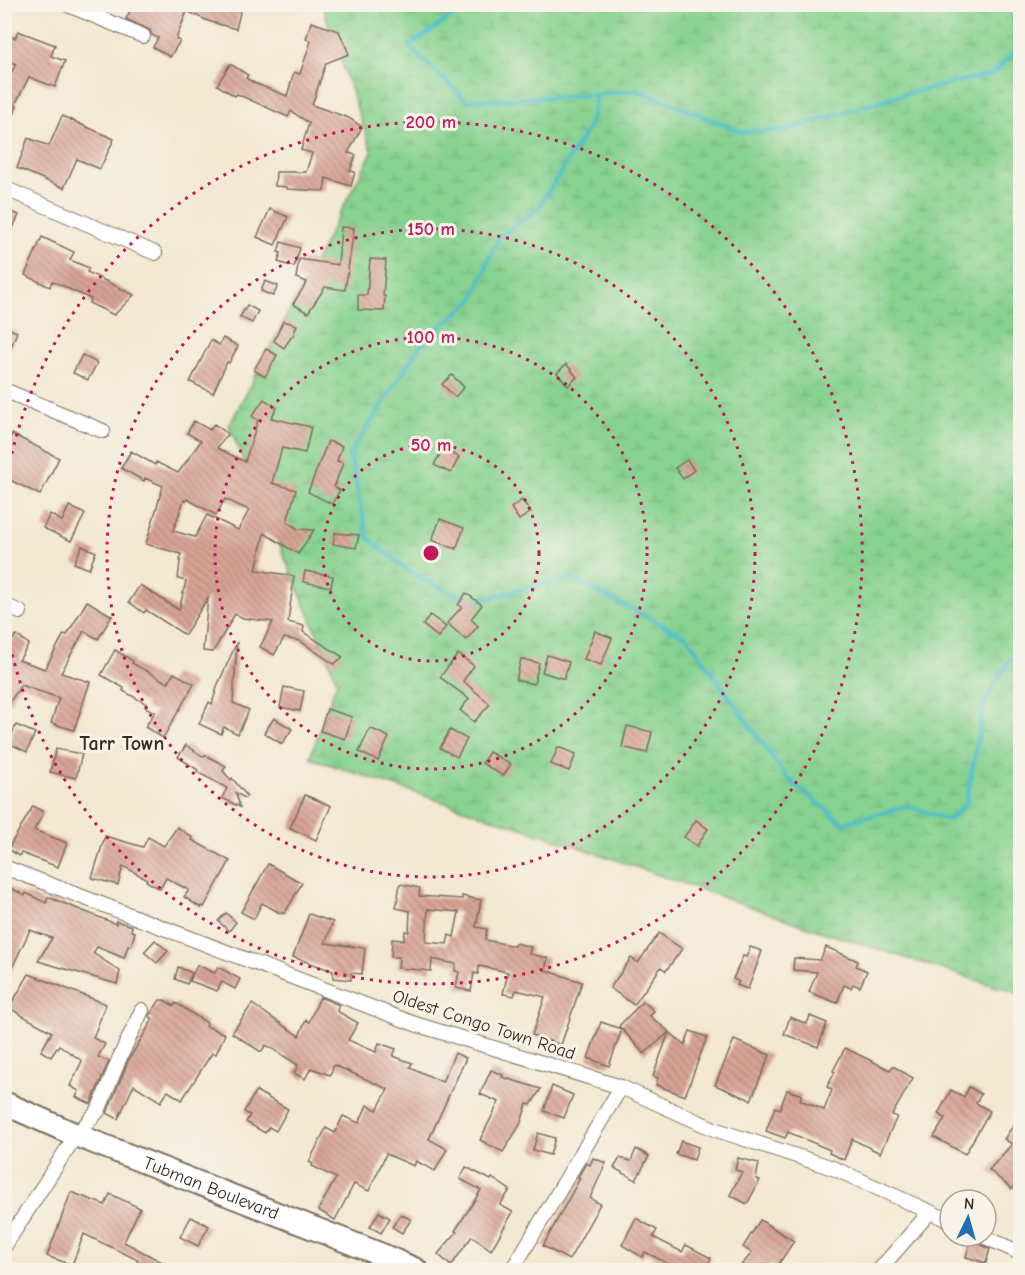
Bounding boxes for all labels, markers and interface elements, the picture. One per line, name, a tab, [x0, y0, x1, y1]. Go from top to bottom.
text: 200 m	[406, 112, 456, 133]
text: 150 m	[407, 219, 455, 240]
text: 100 m	[407, 327, 455, 348]
text: 50 m	[411, 435, 451, 456]
centre of rings	[421, 543, 441, 563]
district label: Tarr Town	[80, 732, 164, 755]
street label: Oldest Congo Town Road	[390, 986, 578, 1064]
street label: Tubman Boulevard	[140, 1152, 282, 1224]
north arrow	[938, 1188, 998, 1248]
text: N	[963, 1195, 975, 1213]

